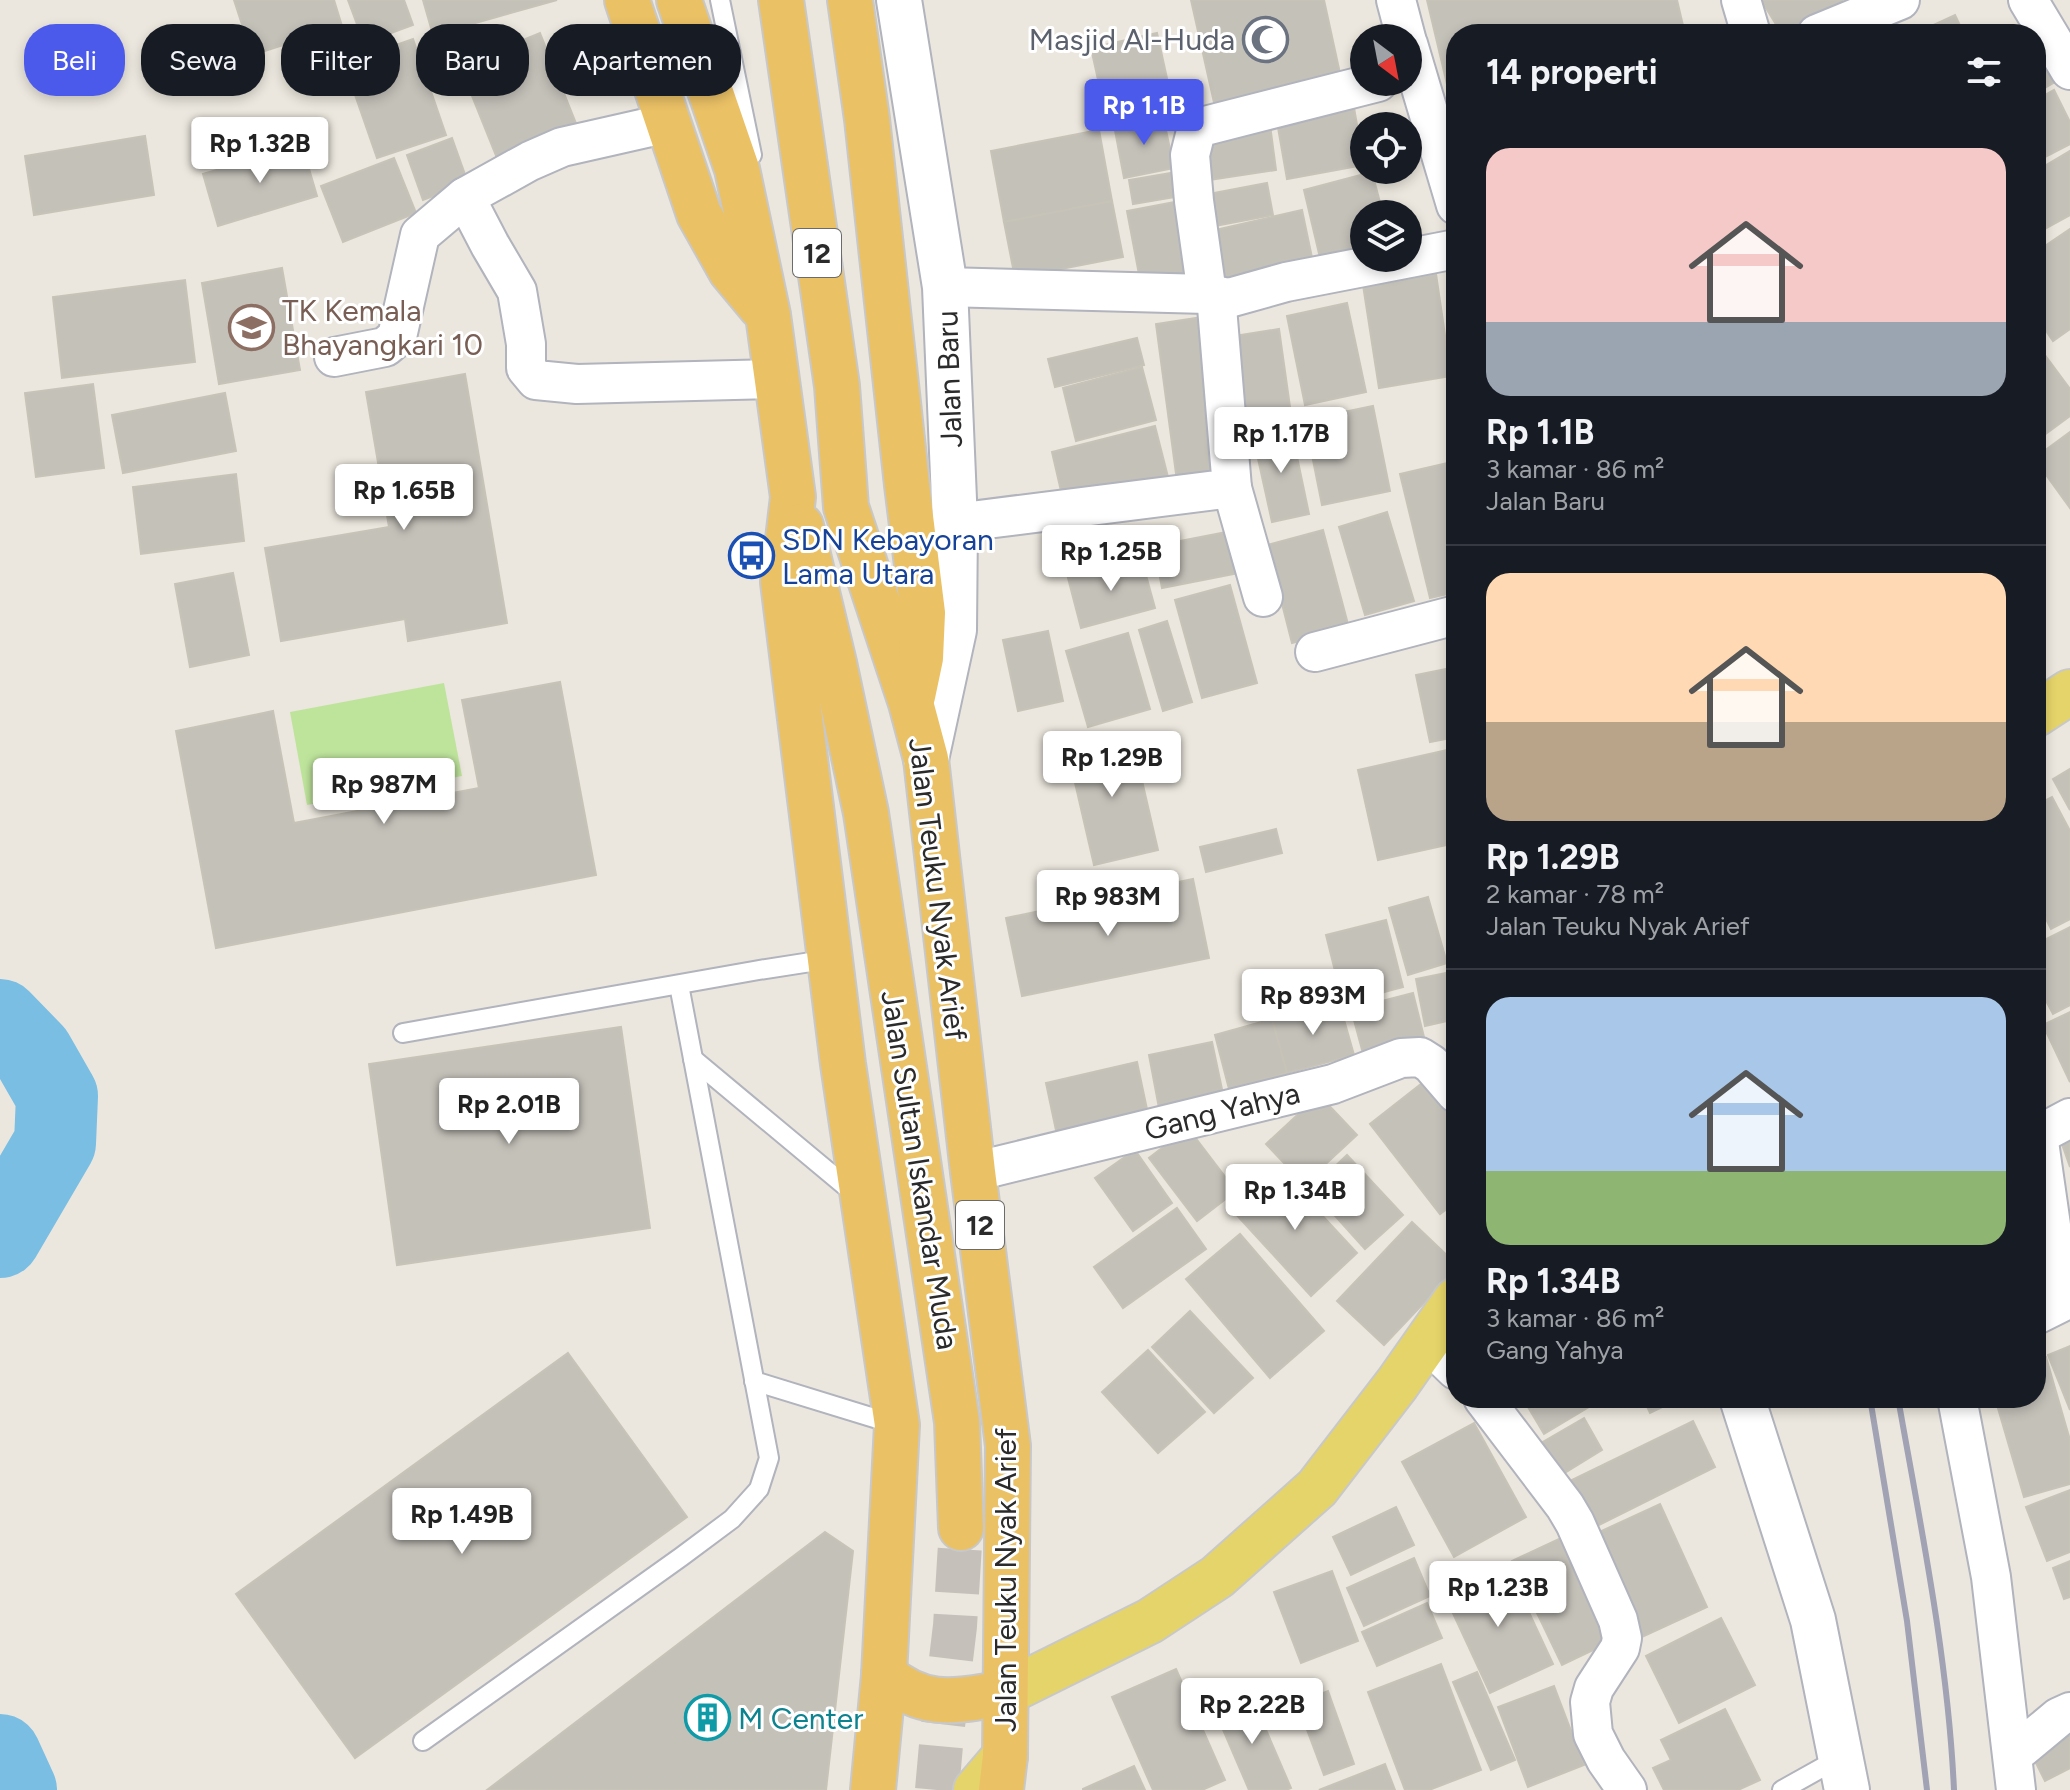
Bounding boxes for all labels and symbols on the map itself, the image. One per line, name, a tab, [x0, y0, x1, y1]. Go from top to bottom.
mosque icon: Masjid Al-Huda	[1242, 15, 1290, 63]
place label: Masjid Al-Huda	[1029, 21, 1235, 58]
north arrow	[1350, 24, 1422, 96]
pin: Rp 1.1B	[1070, 79, 1218, 147]
pin: Rp 1.32B	[177, 117, 343, 185]
road number: 12	[793, 229, 841, 277]
place label: TK Kemala Bhayangkari 10	[282, 292, 483, 363]
school or university icon: TK Kemala Bhayangkari 10	[227, 303, 275, 351]
street label: Jalan Baru	[928, 310, 970, 448]
pin: Rp 1.17B	[1198, 407, 1364, 475]
pin: Rp 1.65B	[321, 464, 487, 532]
place label: SDN Kebayoran Lama Utara	[782, 521, 994, 592]
pin: Rp 1.25B	[1028, 525, 1194, 593]
bus stop icon: SDN Kebayoran Lama Utara	[727, 532, 775, 580]
pin: Rp 1.29B	[1029, 731, 1195, 799]
street label: Jalan Teuku Nyak Arief	[901, 736, 975, 1042]
pin: Rp 987M	[310, 758, 458, 826]
pin: Rp 983M	[1034, 870, 1182, 938]
pin: Rp 893M	[1239, 969, 1387, 1037]
street label: Jalan Sultan Iskandar Muda	[873, 988, 967, 1352]
street label: Gang Yahya	[1141, 1074, 1303, 1148]
pin: Rp 2.01B	[426, 1078, 592, 1146]
pin: Rp 1.34B	[1212, 1164, 1378, 1232]
road number: 12	[956, 1201, 1004, 1249]
street label: Jalan Teuku Nyak Arief	[987, 1428, 1024, 1732]
pin: Rp 1.49B	[379, 1488, 545, 1556]
pin: Rp 1.23B	[1415, 1561, 1581, 1629]
pin: Rp 2.22B	[1169, 1678, 1335, 1746]
building icon: M Center	[683, 1694, 731, 1742]
place label: M Center	[738, 1700, 863, 1737]

